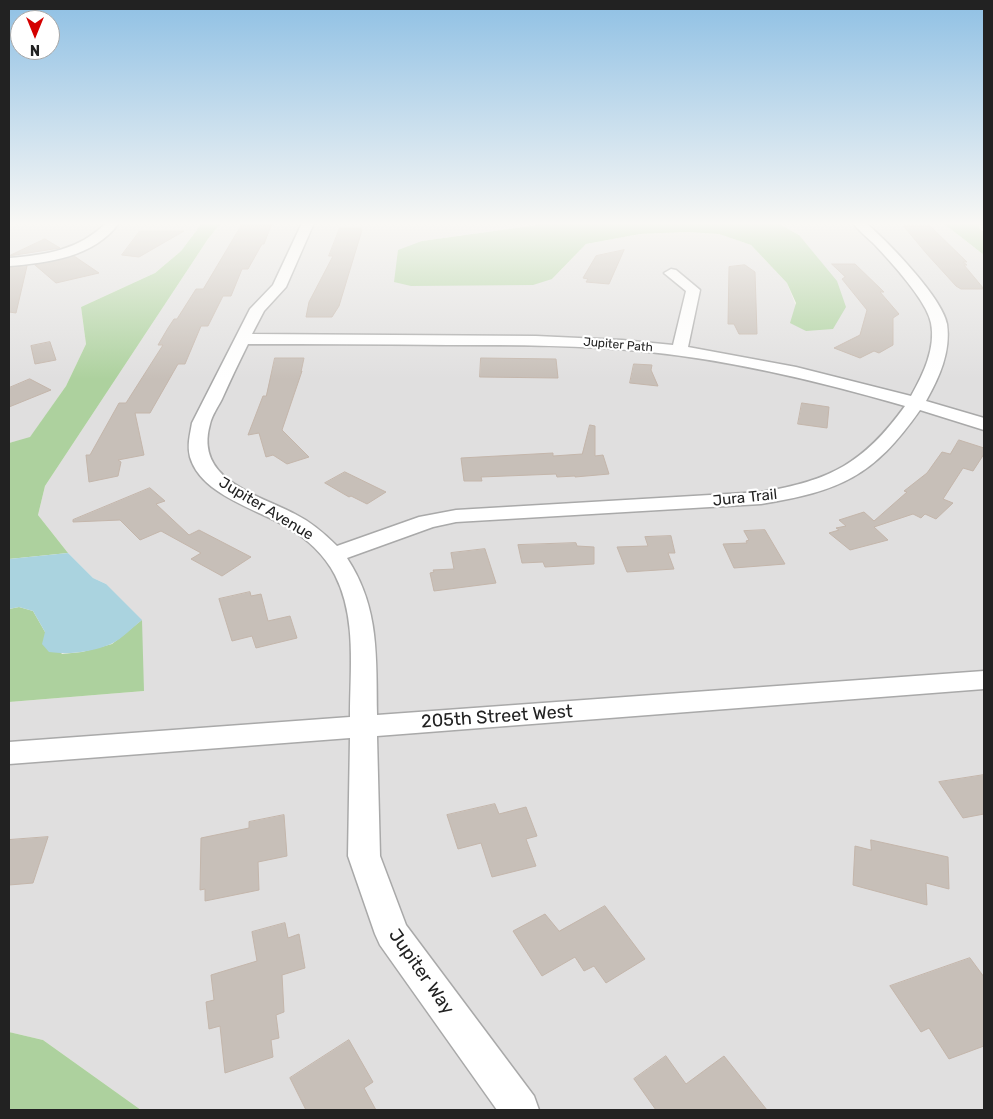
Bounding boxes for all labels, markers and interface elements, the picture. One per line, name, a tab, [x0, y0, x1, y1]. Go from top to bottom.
north arrow	[10, 10, 60, 60]
text: N	[30, 41, 40, 58]
street label: Jupiter Path	[583, 335, 653, 355]
street label: Jupiter Avenue	[215, 474, 317, 544]
street label: Jura Trail	[712, 486, 778, 510]
street label: 205th Street West	[420, 701, 574, 733]
street label: Jupiter Way	[384, 925, 458, 1019]

